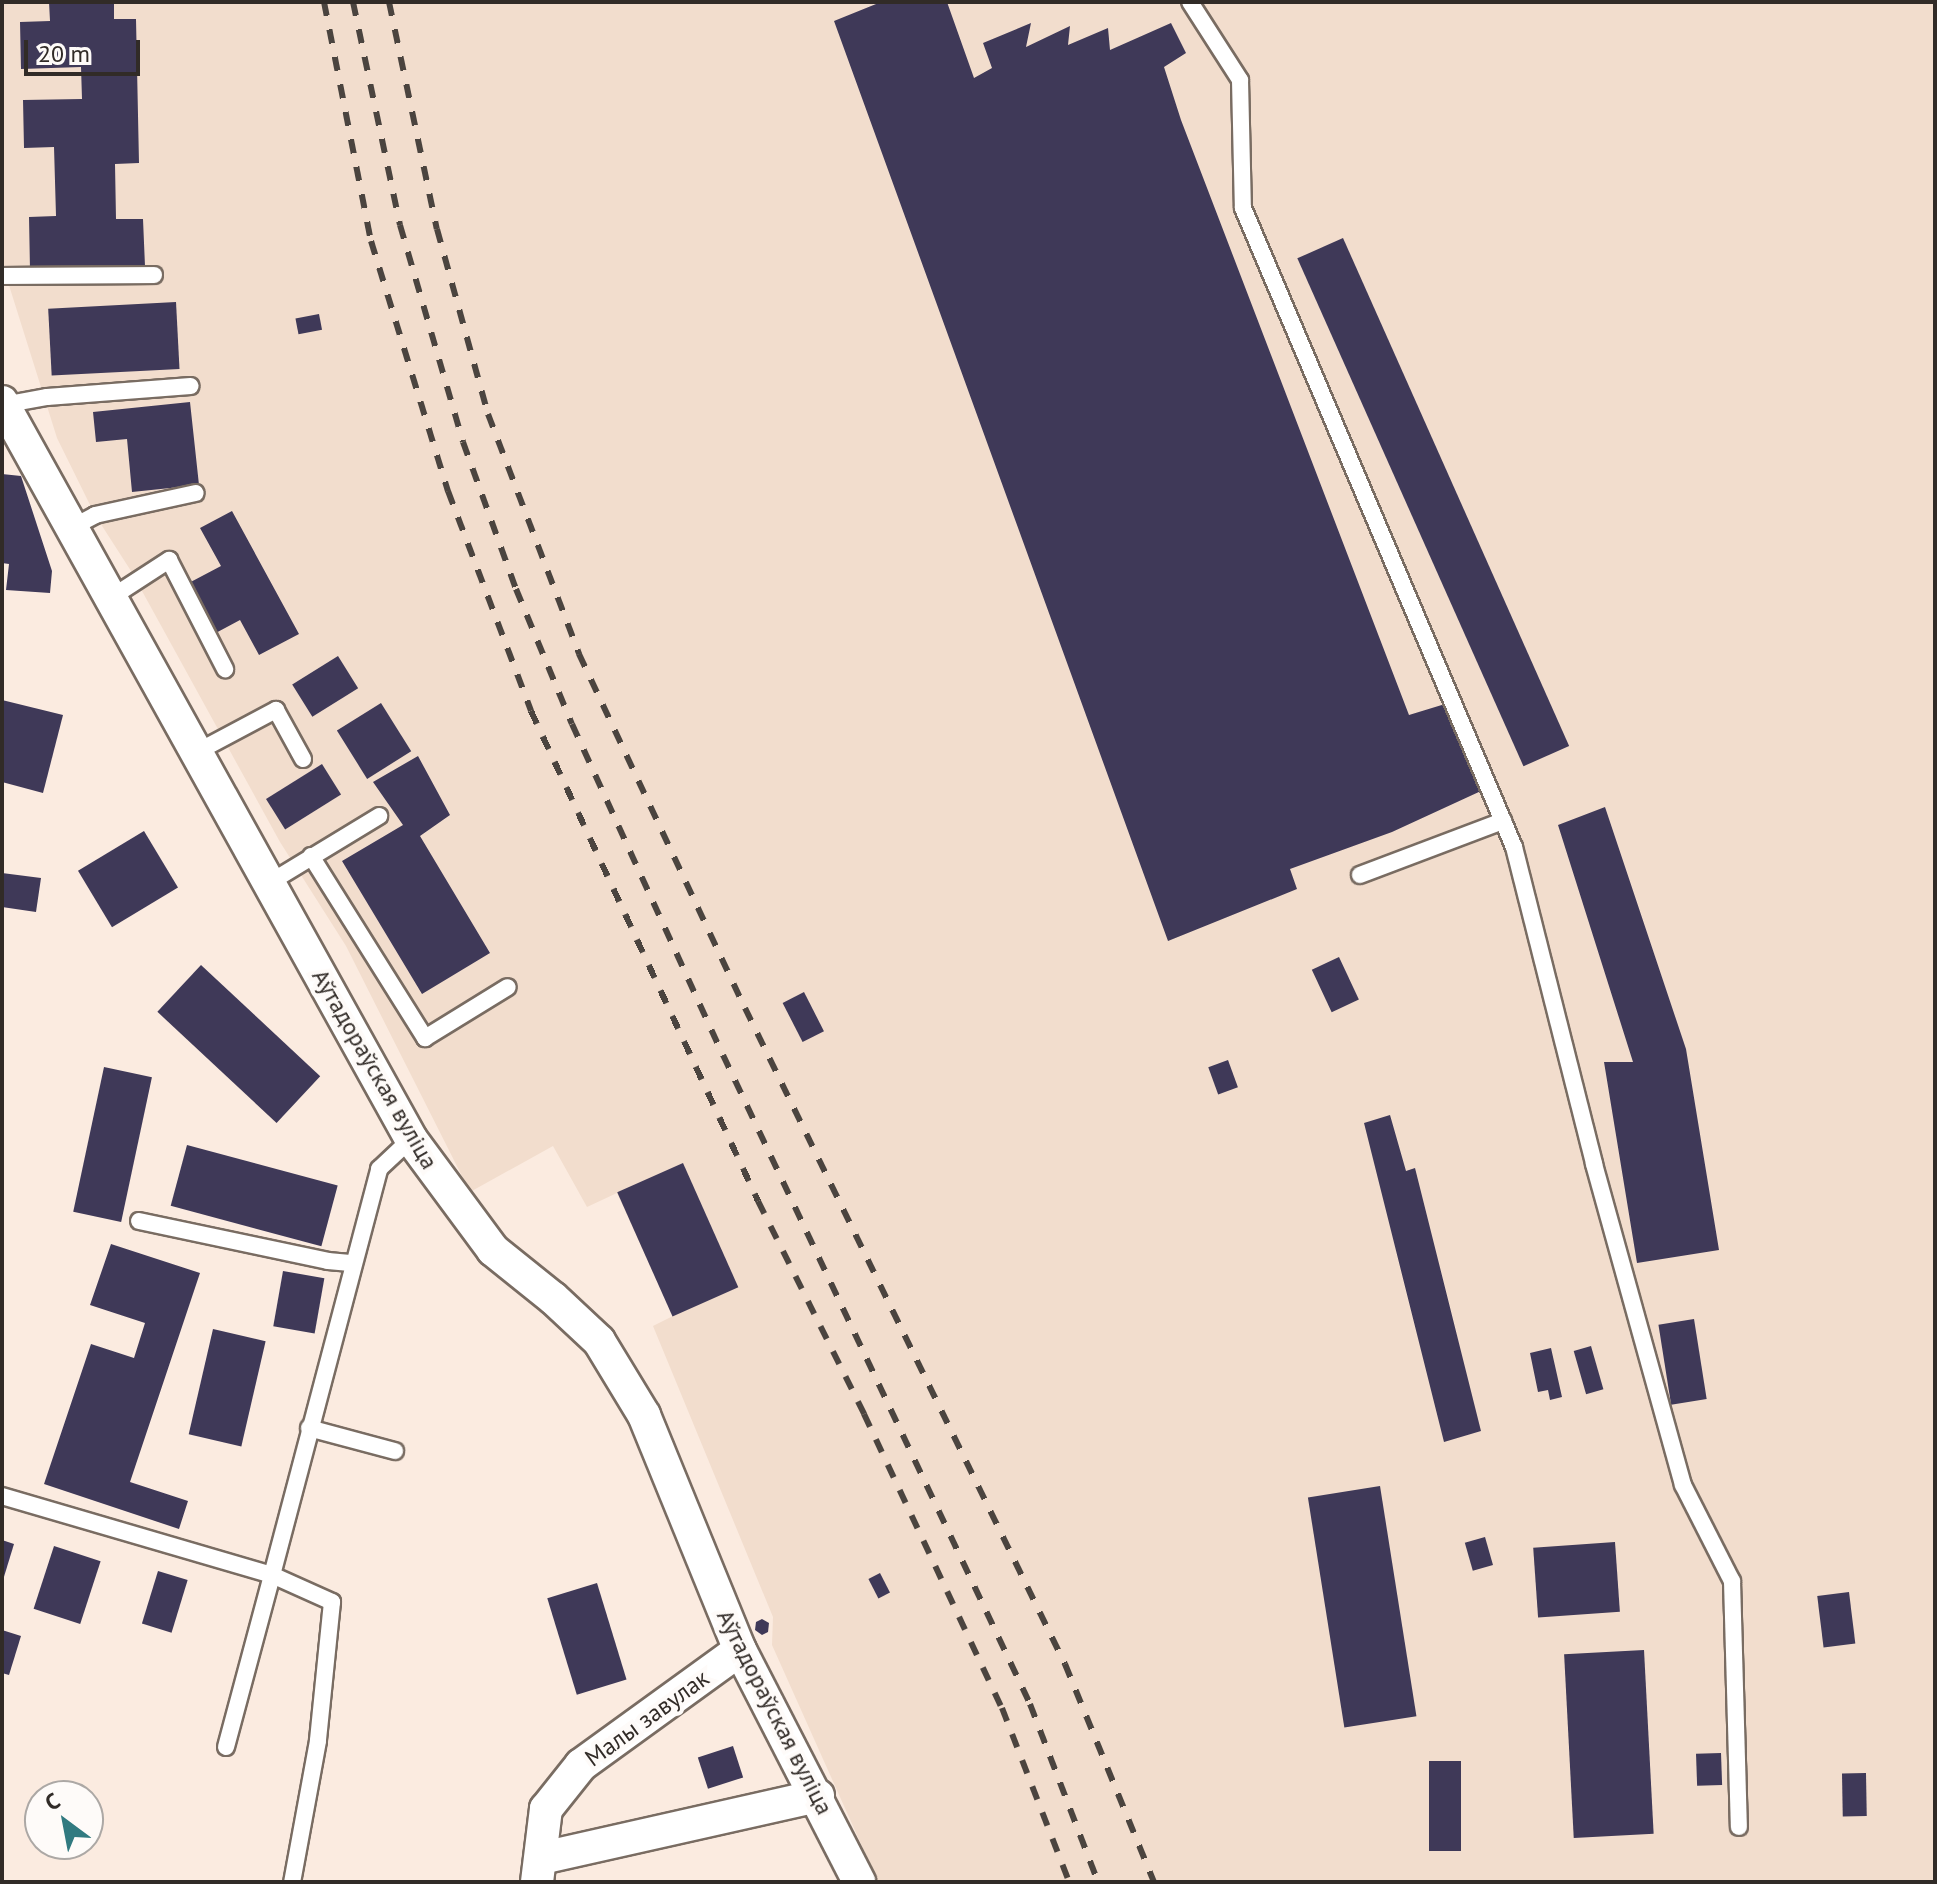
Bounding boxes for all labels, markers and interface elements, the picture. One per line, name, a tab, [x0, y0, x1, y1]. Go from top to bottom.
scale bar	[28, 24, 144, 74]
text: 20 m	[38, 38, 90, 69]
street label: Аўтадораўская вуліца	[306, 964, 444, 1174]
street label: Аўтадораўская вуліца	[711, 1605, 839, 1819]
street label: Малы завулак	[579, 1663, 715, 1773]
north arrow	[24, 1780, 104, 1860]
text: С	[40, 1786, 65, 1816]

